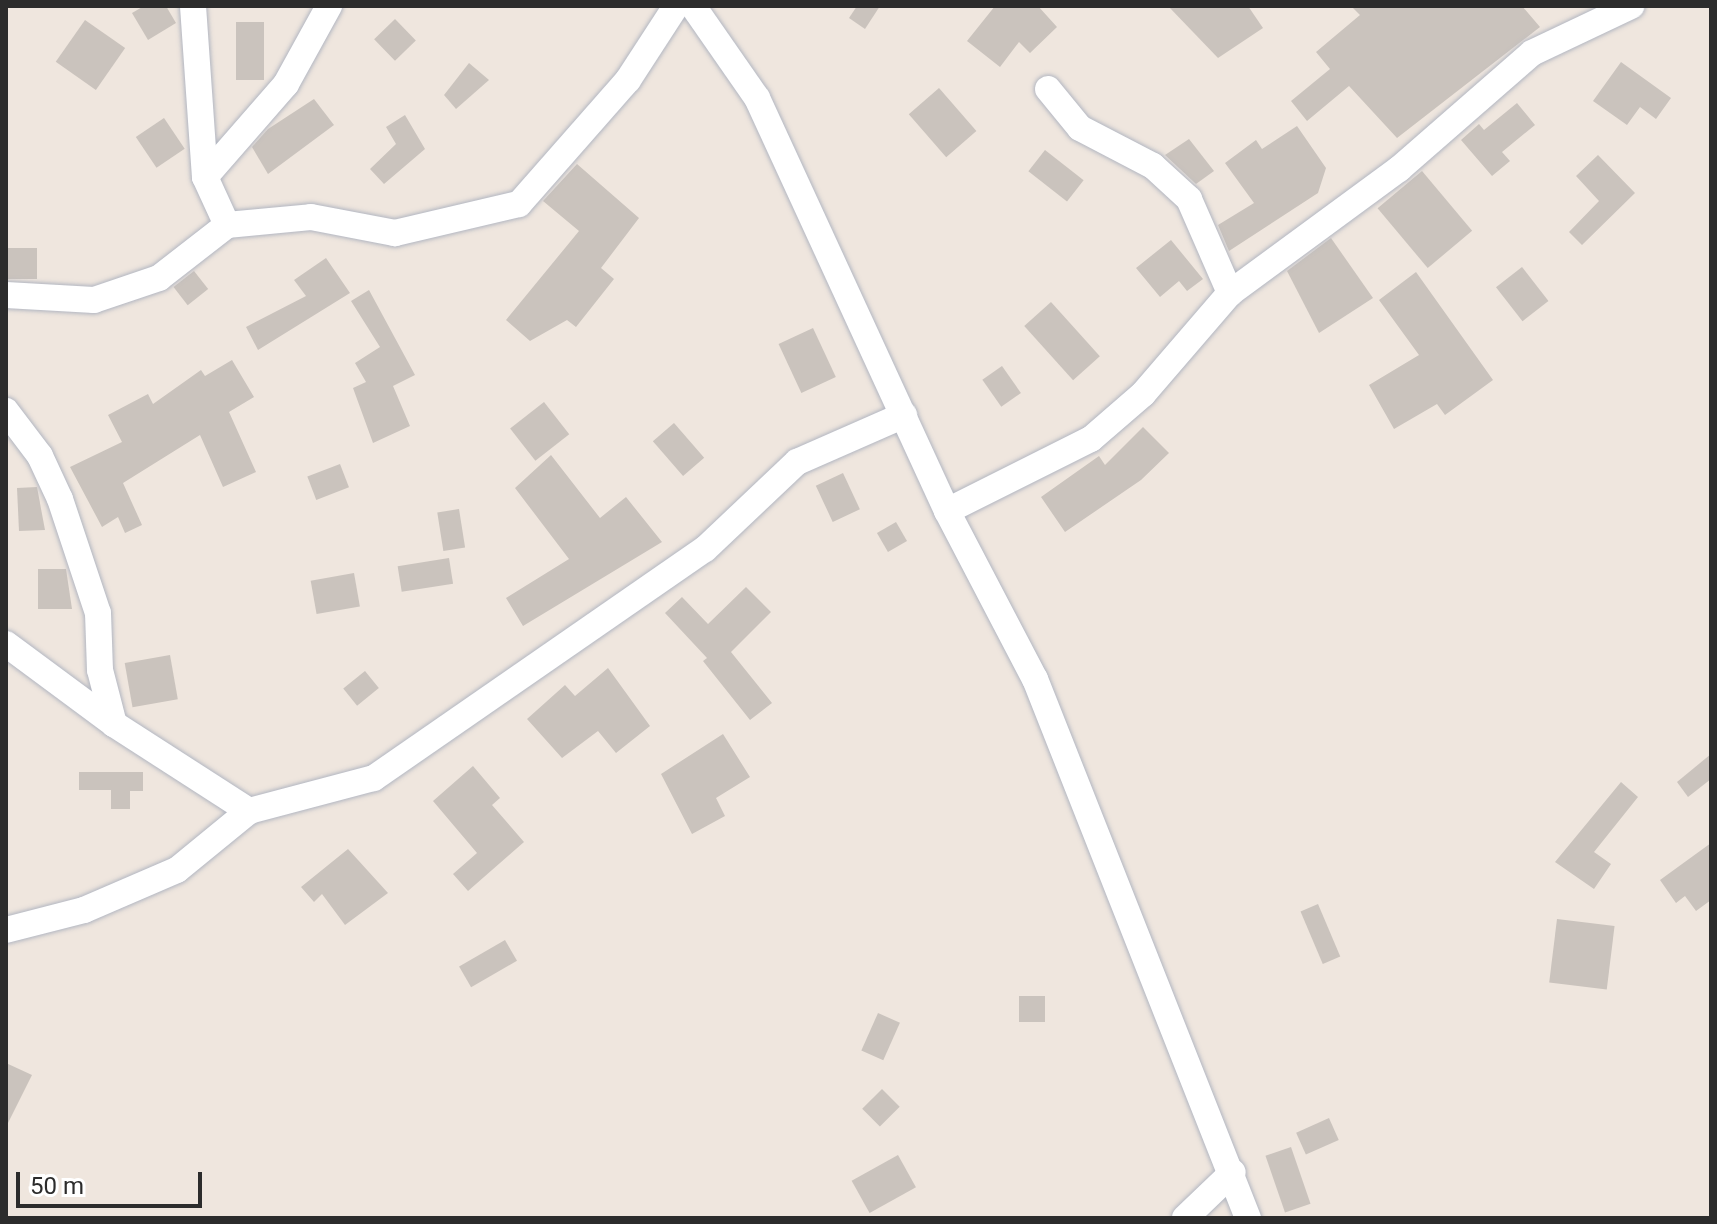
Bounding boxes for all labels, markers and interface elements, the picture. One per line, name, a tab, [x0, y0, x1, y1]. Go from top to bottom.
scale bar	[20, 1156, 206, 1206]
text: 50 m	[30, 1172, 84, 1200]

